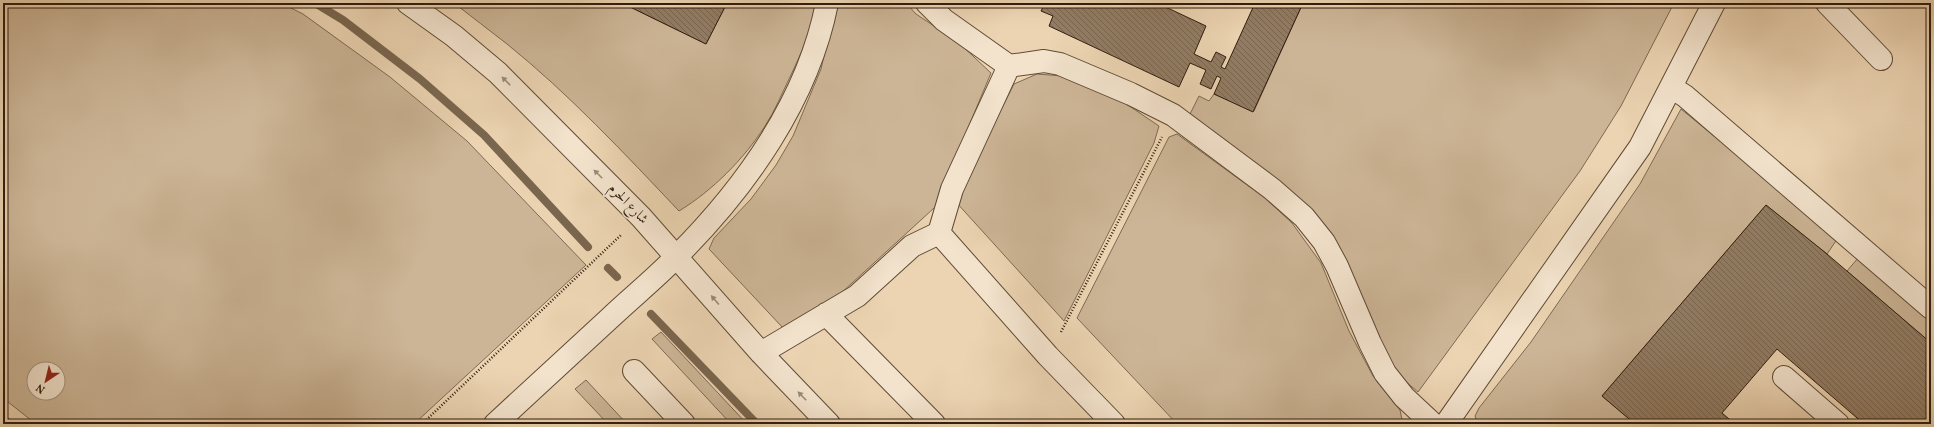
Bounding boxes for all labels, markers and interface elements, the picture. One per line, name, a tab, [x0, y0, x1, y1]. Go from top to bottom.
one-way arrow	[502, 76, 511, 86]
one-way arrow	[593, 169, 603, 179]
street label: شارع الحرم	[602, 179, 652, 230]
one-way arrow	[710, 295, 719, 305]
north arrow	[26, 361, 66, 401]
text: N	[34, 380, 49, 396]
one-way arrow	[797, 391, 807, 401]

